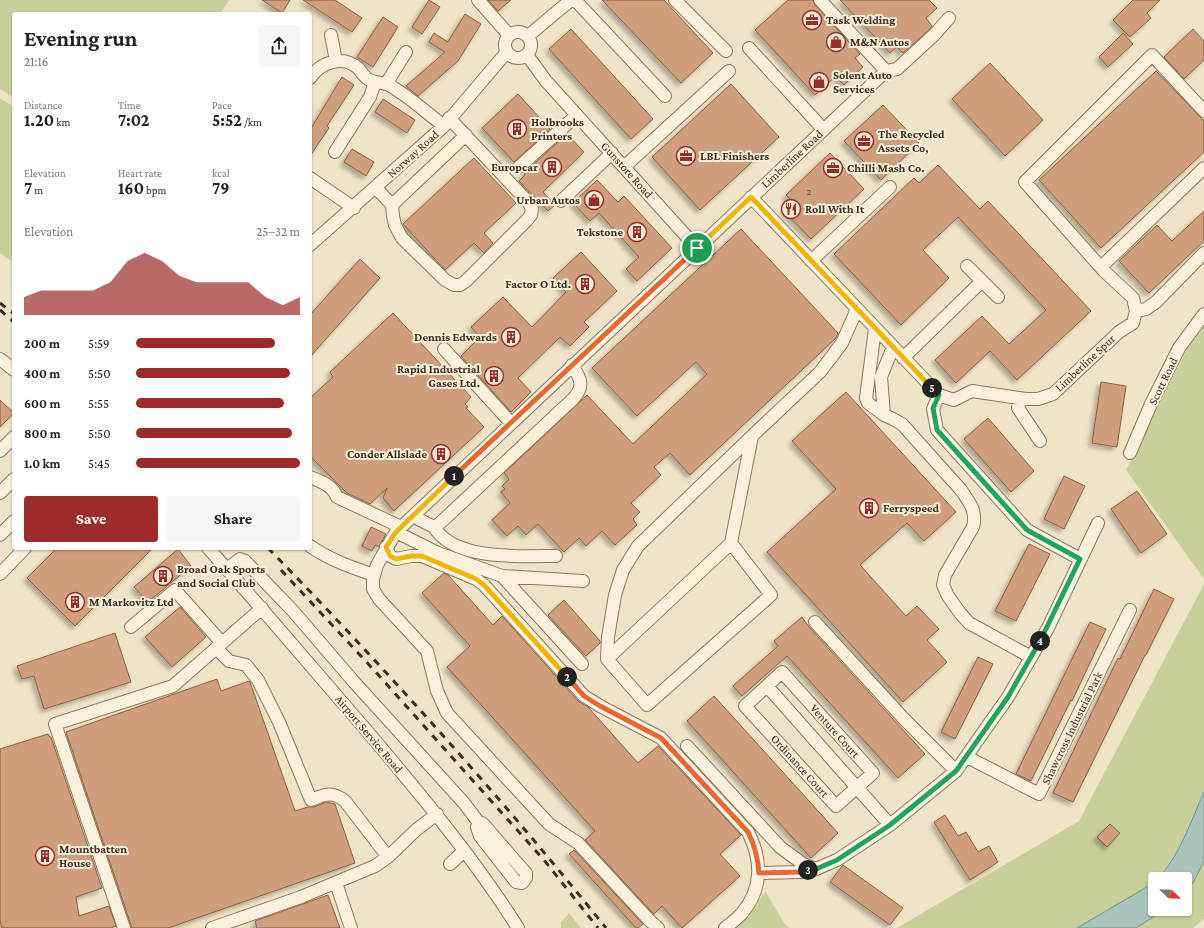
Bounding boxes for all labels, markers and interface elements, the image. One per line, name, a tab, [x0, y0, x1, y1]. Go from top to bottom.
office icon: Task Welding	[801, 9, 823, 31]
place label: Task Welding	[826, 13, 895, 27]
button: share	[258, 25, 300, 67]
text: Evening run	[24, 26, 137, 51]
shop icon: M&N Autos	[825, 31, 847, 53]
place label: M&N Autos	[850, 35, 909, 49]
text: 21:16	[24, 54, 48, 69]
place label: Solent Auto Services	[833, 68, 892, 96]
shop icon: Solent Auto Services	[808, 71, 830, 93]
text: Distance	[24, 99, 62, 111]
text: Time	[118, 99, 141, 111]
text: Pace	[212, 99, 232, 111]
text: 1.20	[24, 111, 54, 130]
text: 7:02	[118, 111, 149, 130]
text: 5:52	[212, 111, 242, 130]
place label: Holbrooks Printers	[531, 115, 584, 143]
text: km	[54, 116, 70, 128]
text: /km	[242, 116, 262, 128]
building icon: Holbrooks Printers	[506, 118, 528, 140]
street label: Limberline Road	[758, 126, 826, 191]
street label: Norway Road	[384, 127, 442, 181]
place label: The Recycled Assets Co,	[877, 127, 945, 155]
office icon: The Recycled Assets Co,	[853, 130, 875, 152]
street label: Gunstore Road	[598, 139, 656, 202]
office icon: LBL Finishers	[675, 145, 697, 167]
place label: LBL Finishers	[700, 149, 769, 163]
building icon: Europcar	[541, 156, 563, 178]
office icon: Chilli Mash Co.	[822, 157, 844, 179]
place label: Europcar	[491, 160, 538, 174]
place label: Chilli Mash Co.	[847, 161, 925, 175]
text: Elevation	[24, 167, 66, 179]
text: Heart rate	[118, 167, 162, 179]
text: kcal	[212, 167, 230, 179]
text: 7	[24, 179, 32, 198]
text: 160	[118, 179, 144, 198]
text: 79	[212, 179, 230, 198]
text: m	[32, 184, 43, 196]
text: bpm	[144, 184, 166, 196]
house number: 2	[807, 186, 812, 197]
shop icon: Urban Autos	[583, 189, 605, 211]
place label: Urban Autos	[516, 193, 580, 207]
restaurant icon: Roll With It	[780, 198, 802, 220]
place label: Roll With It	[805, 202, 865, 216]
building icon: Tekstone	[626, 221, 648, 243]
text: Elevation	[24, 224, 73, 239]
text: 25–32 m	[256, 224, 300, 239]
place label: Tekstone	[576, 225, 623, 239]
pin	[680, 231, 714, 265]
icon: arrive	[686, 237, 708, 259]
building icon: Factor O Ltd.	[574, 273, 596, 295]
place label: Factor O Ltd.	[505, 277, 571, 291]
building icon: Dennis Edwards	[500, 326, 522, 348]
place label: Dennis Edwards	[414, 330, 497, 344]
street label: Limberline Spur	[1052, 331, 1119, 394]
text: 200 m	[24, 336, 60, 351]
text: 5:59	[88, 336, 110, 351]
street label: Scott Road	[1146, 354, 1181, 407]
place label: Rapid Industrial Gases Ltd.	[397, 362, 481, 390]
building icon: Rapid Industrial Gases Ltd.	[483, 365, 505, 387]
text: 400 m	[24, 366, 60, 381]
text: 5:50	[88, 366, 111, 381]
pin: 5	[922, 378, 942, 398]
text: 5	[929, 382, 935, 394]
text: 600 m	[24, 396, 60, 411]
text: 5:55	[88, 396, 109, 411]
text: 800 m	[24, 426, 61, 441]
text: 5:50	[88, 426, 111, 441]
building icon: Conder Allslade	[430, 443, 452, 465]
place label: Conder Allslade	[347, 447, 427, 461]
text: 1.0 km	[24, 456, 61, 471]
text: 5:45	[88, 456, 110, 471]
pin: 1	[444, 466, 464, 486]
text: 1	[452, 470, 456, 482]
button: Save	[24, 496, 158, 542]
button: Share	[166, 496, 300, 542]
building icon: Ferryspeed	[858, 497, 880, 519]
place label: Ferryspeed	[883, 501, 940, 515]
place label: Broad Oak Sports and Social Club	[177, 562, 265, 590]
building icon: Broad Oak Sports and Social Club	[152, 565, 174, 587]
building icon: M Markovitz Ltd	[64, 591, 86, 613]
place label: M Markovitz Ltd	[89, 595, 174, 609]
pin: 4	[1030, 631, 1050, 651]
text: 4	[1037, 635, 1043, 647]
pin: 2	[557, 667, 577, 687]
street label: Shawcross Industrial Park	[1039, 669, 1106, 787]
text: 2	[564, 671, 570, 683]
street label: Airport Service Road	[332, 692, 406, 776]
street label: Venture Court	[807, 701, 863, 762]
street label: Ordinance Court	[768, 732, 833, 801]
place label: Mountbatten House	[59, 842, 127, 870]
building icon: Mountbatten House	[34, 845, 56, 867]
pin: 3	[798, 860, 818, 880]
text: 3	[805, 864, 811, 876]
north arrow	[1148, 872, 1192, 916]
map controls	[1148, 872, 1192, 916]

